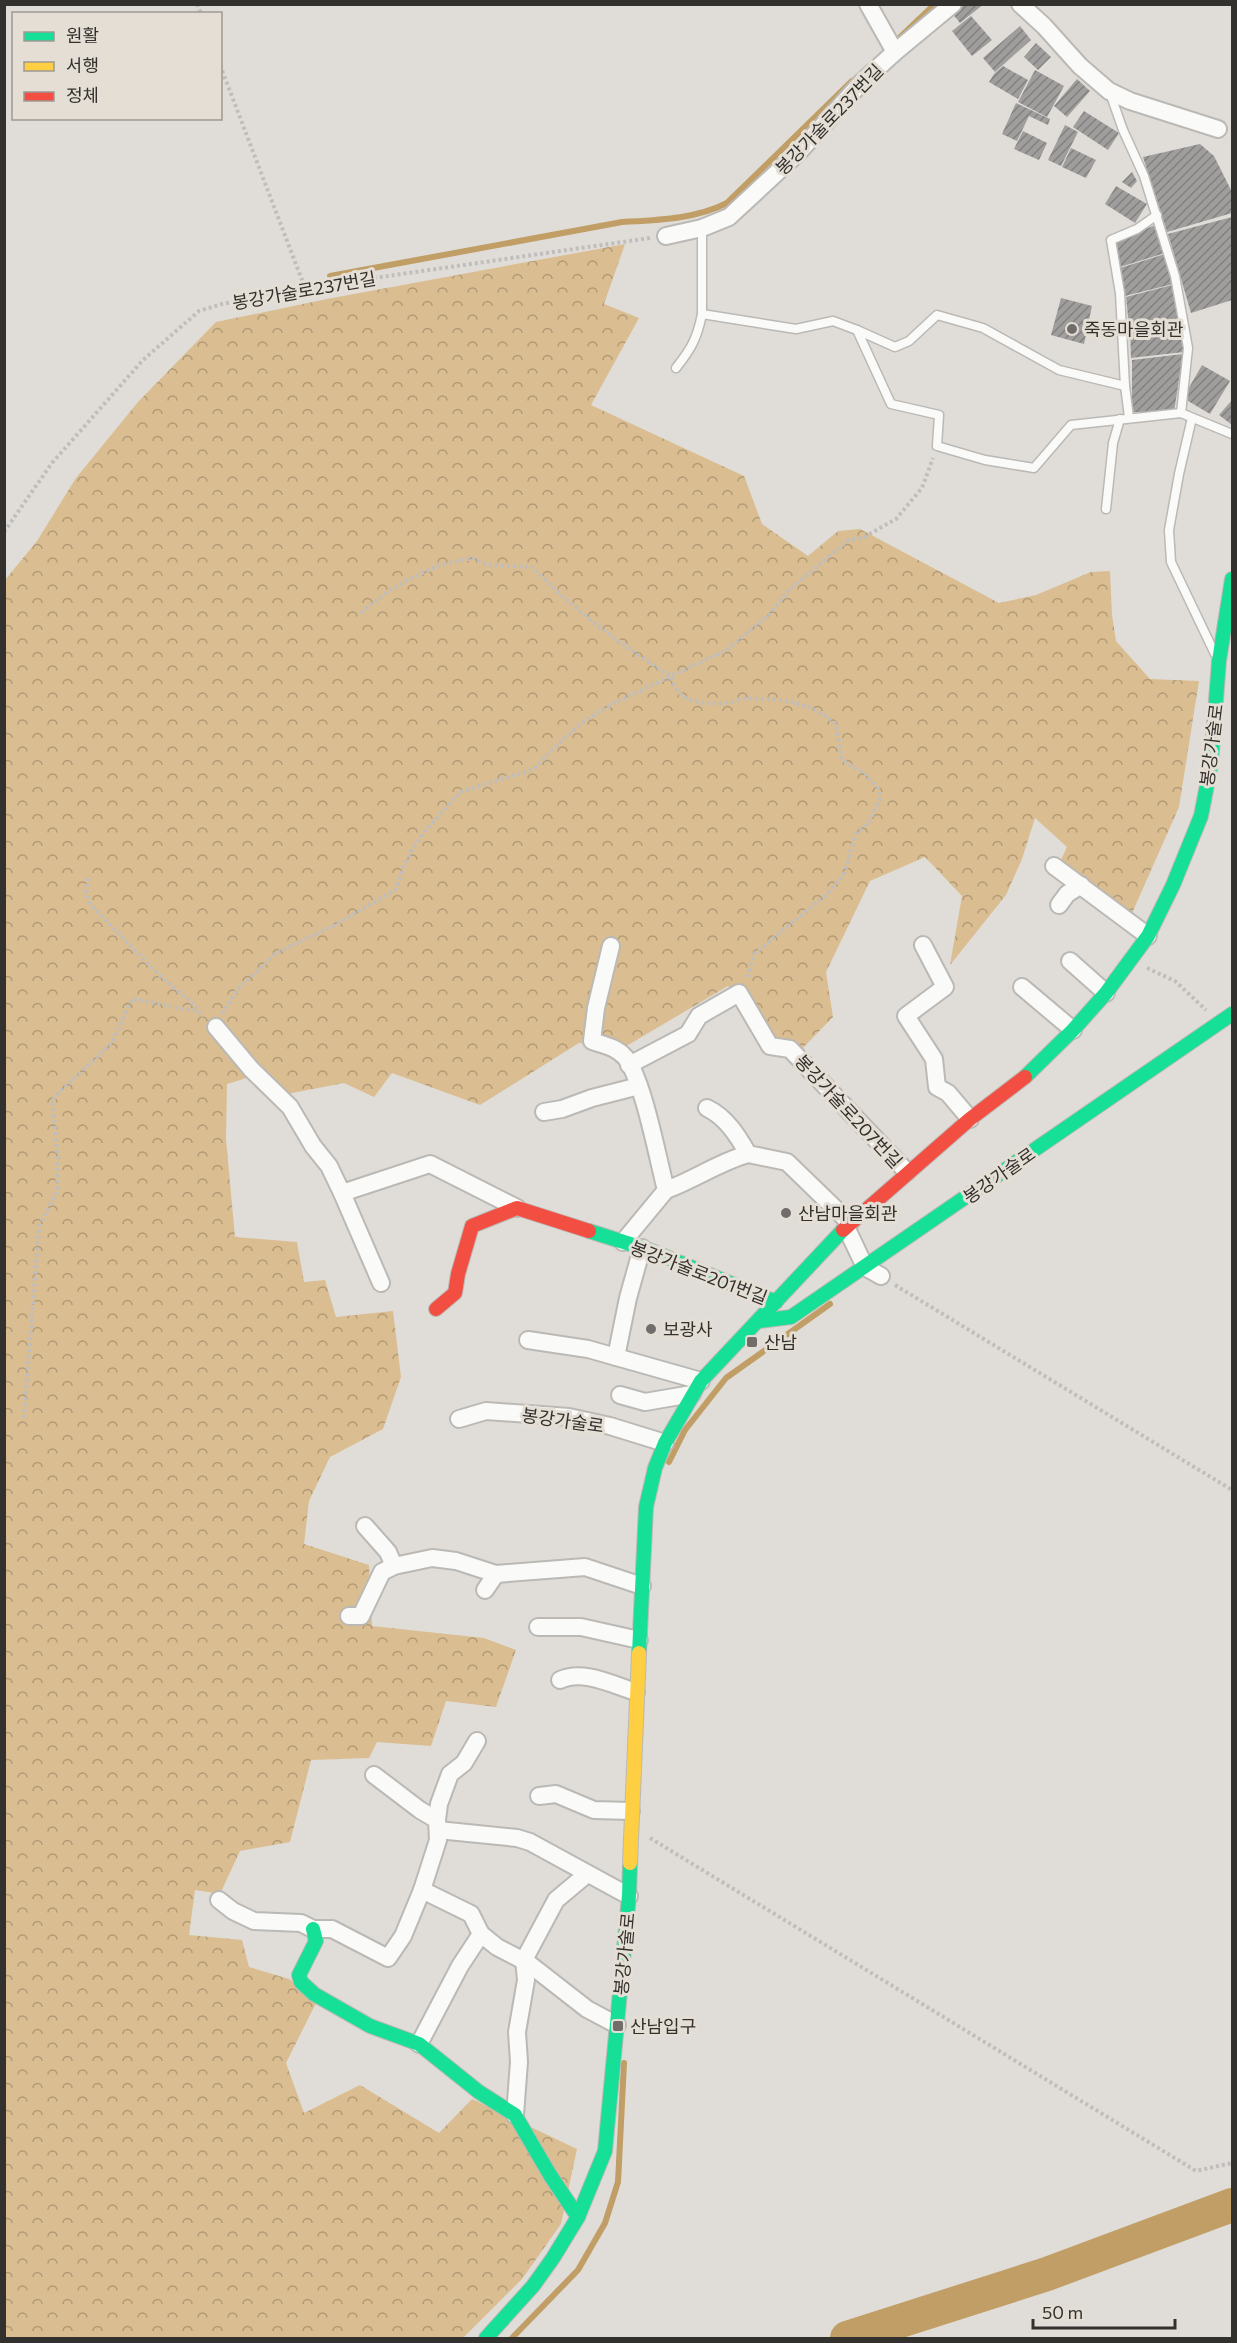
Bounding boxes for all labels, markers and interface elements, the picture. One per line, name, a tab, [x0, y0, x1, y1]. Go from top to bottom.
legend	[12, 12, 222, 120]
text: 원활	[66, 24, 99, 46]
text: 서행	[66, 54, 99, 76]
street label: 봉강가술로237번길	[771, 59, 887, 179]
text: 정체	[66, 84, 99, 106]
street label: 봉강가술로237번길	[230, 267, 378, 313]
place label: 죽동마을회관	[1084, 318, 1184, 340]
marker: 죽동마을회관	[1065, 322, 1079, 336]
street label: 봉강가술로	[1195, 703, 1227, 787]
street label: 봉강가술로207번길	[791, 1050, 907, 1172]
street label: 봉강가술로	[959, 1142, 1039, 1208]
place label: 산남마을회관	[798, 1202, 898, 1224]
marker: 산남마을회관	[779, 1206, 793, 1220]
street label: 봉강가술로201번길	[627, 1236, 771, 1308]
place label: 보광사	[663, 1318, 713, 1340]
marker: 보광사	[644, 1322, 658, 1336]
place label: 산남	[764, 1331, 797, 1353]
marker: 산남	[745, 1335, 759, 1349]
street label: 봉강가술로	[520, 1403, 606, 1437]
street label: 봉강가술로	[609, 1912, 639, 1996]
place label: 산남입구	[630, 2015, 696, 2037]
marker: 산남입구	[611, 2019, 625, 2033]
scale bar	[1033, 2292, 1176, 2330]
text: 50 m	[1042, 2301, 1083, 2323]

